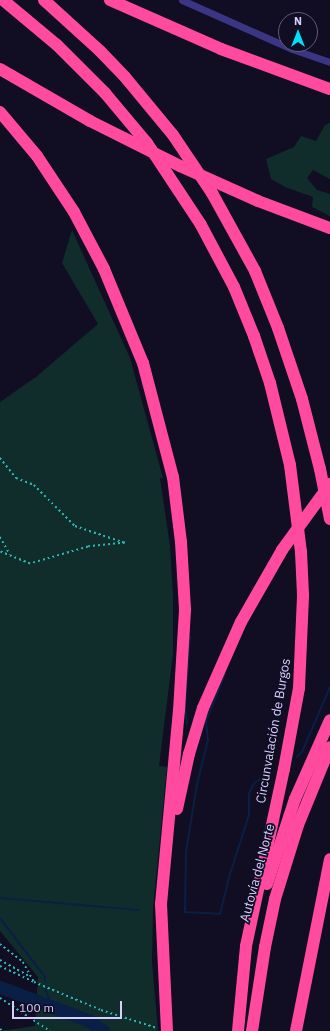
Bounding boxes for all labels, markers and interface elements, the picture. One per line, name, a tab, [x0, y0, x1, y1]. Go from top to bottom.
north arrow	[278, 12, 318, 52]
text: N	[294, 14, 302, 28]
street label: Circunvalación de Burgos	[254, 657, 294, 805]
street label: Autovía del Norte	[237, 822, 279, 924]
scale bar	[14, 993, 124, 1019]
text: 100 m	[19, 1000, 54, 1015]

